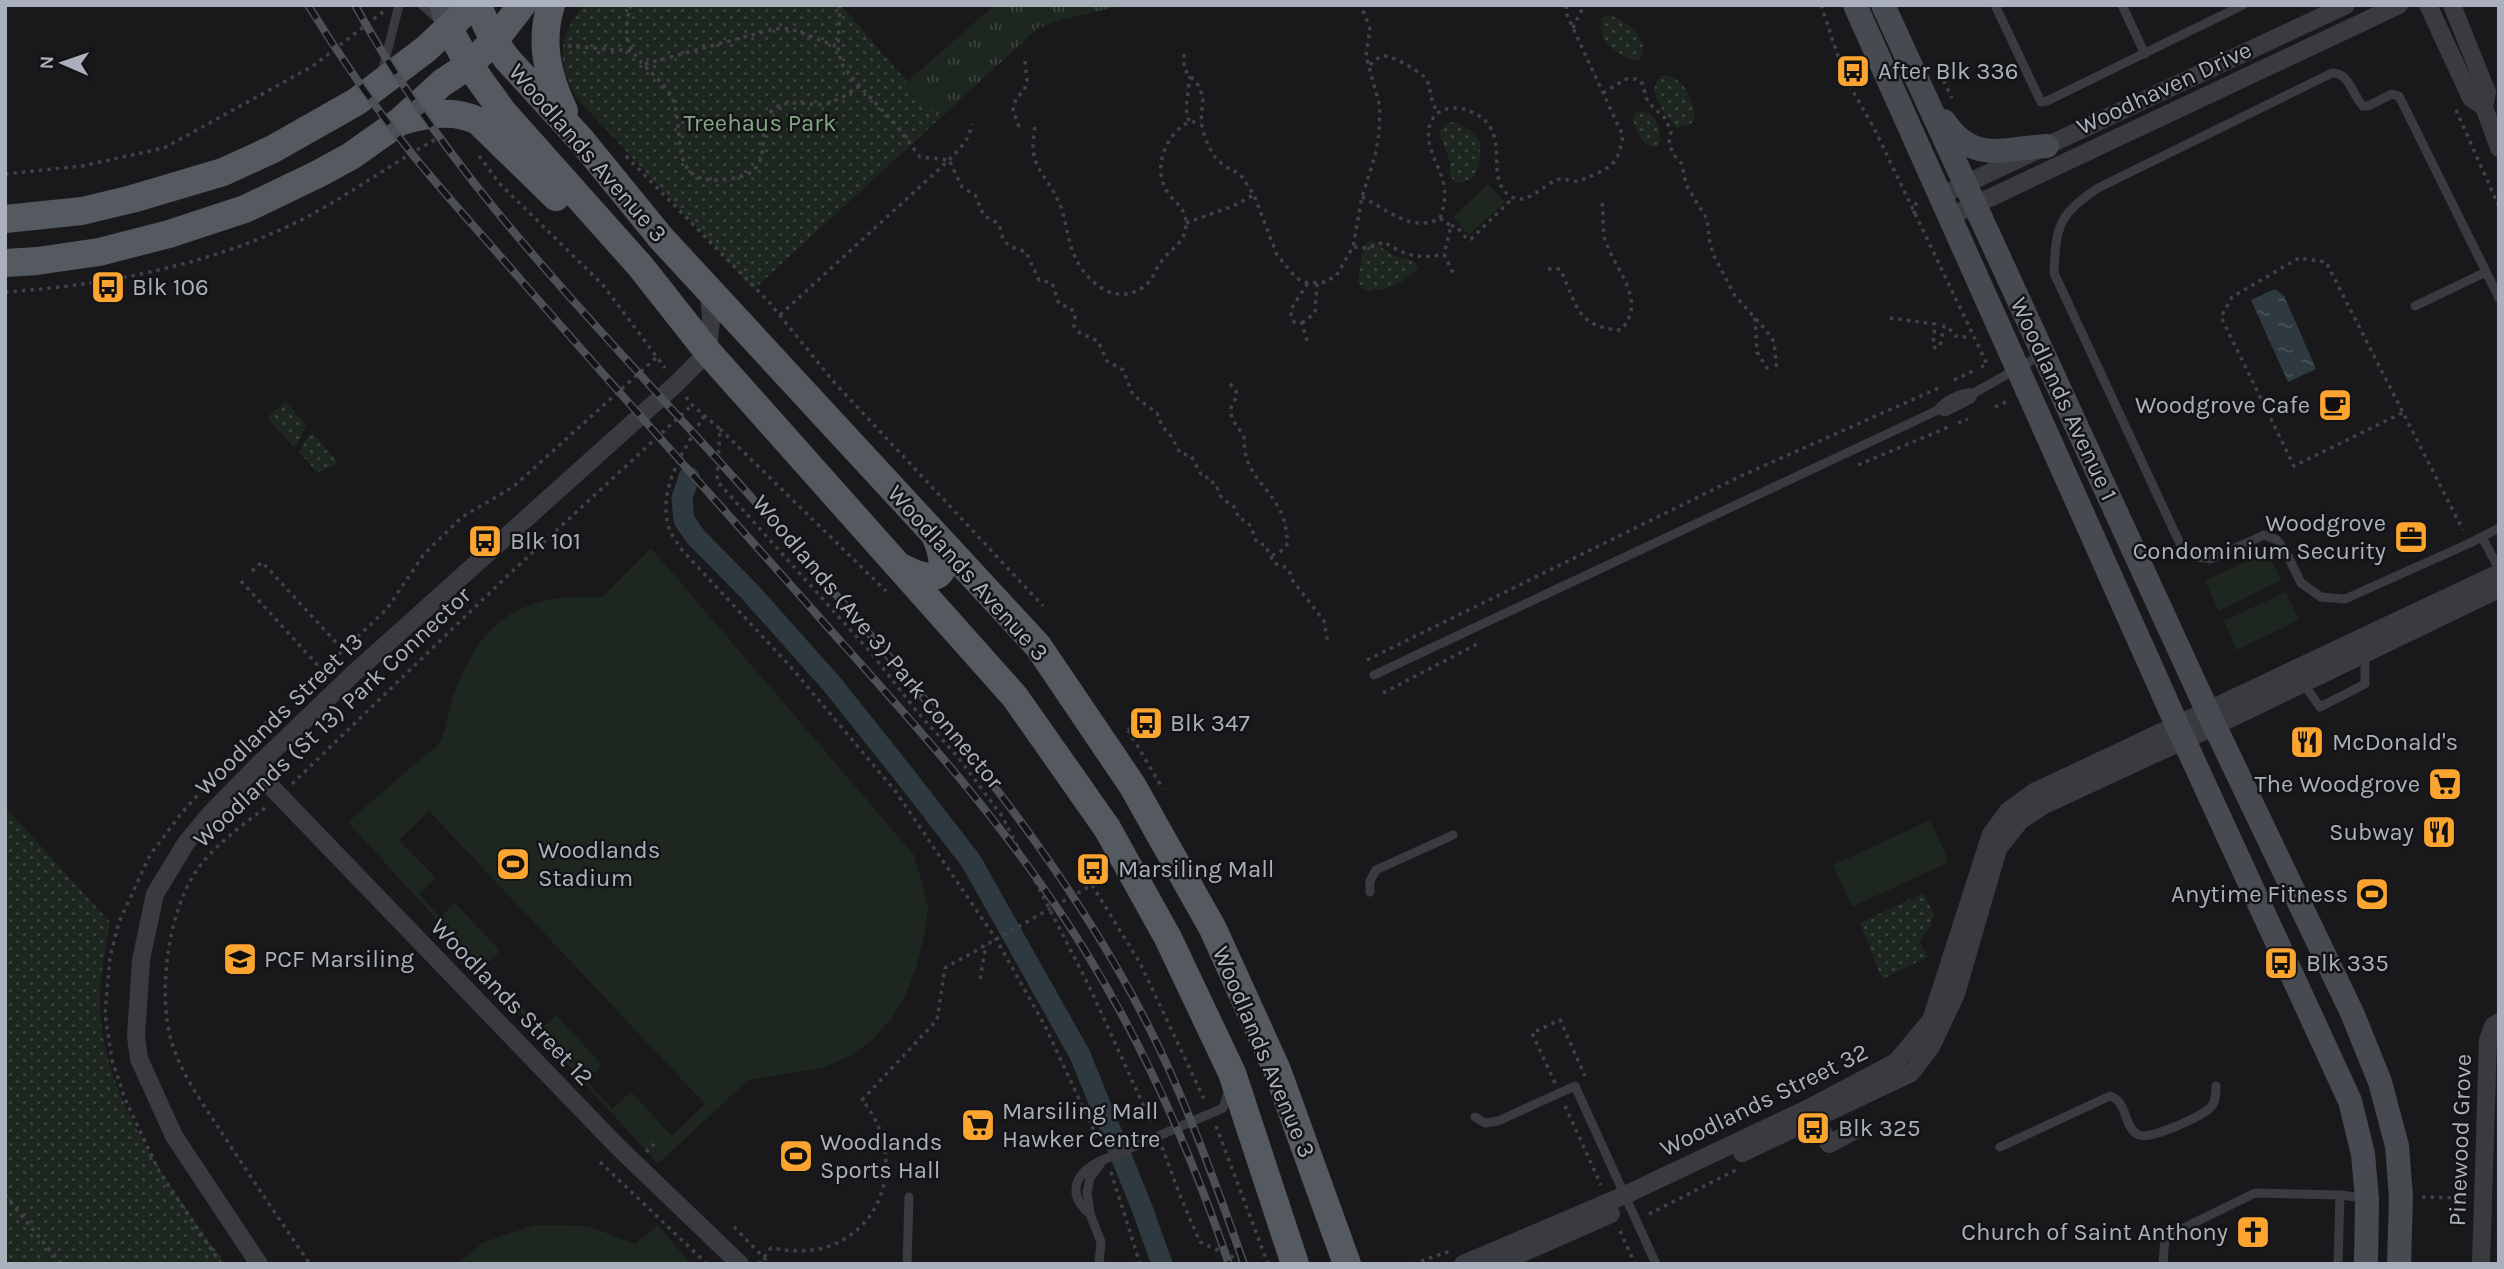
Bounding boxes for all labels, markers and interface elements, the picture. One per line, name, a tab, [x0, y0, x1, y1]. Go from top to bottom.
north arrow	[28, 28, 98, 98]
street label: Woodhaven Drive	[2072, 35, 2256, 141]
bus stop icon: After Blk 336	[1834, 52, 1872, 90]
text: N	[36, 55, 58, 70]
place label: After Blk 336	[1878, 57, 2018, 85]
street label: Woodlands Avenue 3	[503, 58, 673, 248]
park label: Treehaus Park	[684, 109, 836, 137]
bus stop icon: Blk 106	[89, 268, 127, 306]
place label: Blk 106	[132, 273, 209, 301]
street label: Woodlands Avenue 1	[2005, 293, 2123, 505]
cafe icon: Woodgrove Cafe	[2316, 386, 2354, 424]
place label: Woodgrove Cafe	[2135, 391, 2310, 419]
street label: Woodlands Avenue 3	[882, 479, 1054, 667]
street label: Woodlands (Ave 3) Park Connector	[747, 489, 1009, 795]
place label: Woodgrove Condominium Security	[2133, 509, 2386, 565]
office icon: Woodgrove Condominium Security	[2392, 518, 2430, 556]
bus stop icon: Blk 101	[466, 522, 504, 560]
place label: Blk 101	[510, 527, 581, 555]
street label: Woodlands (St 13) Park Connector	[188, 581, 477, 853]
street label: Woodlands Street 13	[190, 627, 368, 801]
bus stop icon: Blk 347	[1127, 704, 1165, 742]
place label: Blk 347	[1170, 709, 1250, 737]
restaurant icon: McDonald's	[2288, 723, 2326, 761]
place label: McDonald's	[2332, 728, 2458, 756]
supermarket icon: The Woodgrove	[2426, 765, 2464, 803]
place label: The Woodgrove	[2255, 770, 2420, 798]
restaurant icon: Subway	[2420, 813, 2458, 851]
place label: Subway	[2329, 818, 2414, 846]
place label: Woodlands Stadium	[538, 836, 660, 892]
sports icon: Woodlands Stadium	[494, 845, 532, 883]
bus stop icon: Marsiling Mall	[1074, 850, 1112, 888]
place label: Marsiling Mall	[1118, 855, 1275, 883]
sports icon: Anytime Fitness	[2353, 875, 2391, 913]
place label: Anytime Fitness	[2171, 880, 2348, 908]
street label: Woodlands Street 12	[425, 913, 599, 1091]
school or university icon: PCF Marsiling	[221, 940, 259, 978]
street label: Woodlands Avenue 3	[1207, 942, 1321, 1162]
bus stop icon: Blk 335	[2262, 944, 2300, 982]
place label: PCF Marsiling	[264, 945, 415, 973]
place label: Blk 335	[2306, 949, 2389, 977]
street label: Woodlands Street 32	[1656, 1037, 1872, 1163]
street label: Pinewood Grove	[2443, 1053, 2477, 1227]
place label: Marsiling Mall Hawker Centre	[1002, 1097, 1160, 1153]
supermarket icon: Marsiling Mall Hawker Centre	[959, 1106, 997, 1144]
bus stop icon: Blk 325	[1794, 1109, 1832, 1147]
place label: Blk 325	[1838, 1114, 1921, 1142]
place label: Woodlands Sports Hall	[820, 1128, 942, 1184]
sports icon: Woodlands Sports Hall	[777, 1137, 815, 1175]
church icon: Church of Saint Anthony	[2234, 1213, 2272, 1251]
place label: Church of Saint Anthony	[1961, 1218, 2228, 1246]

